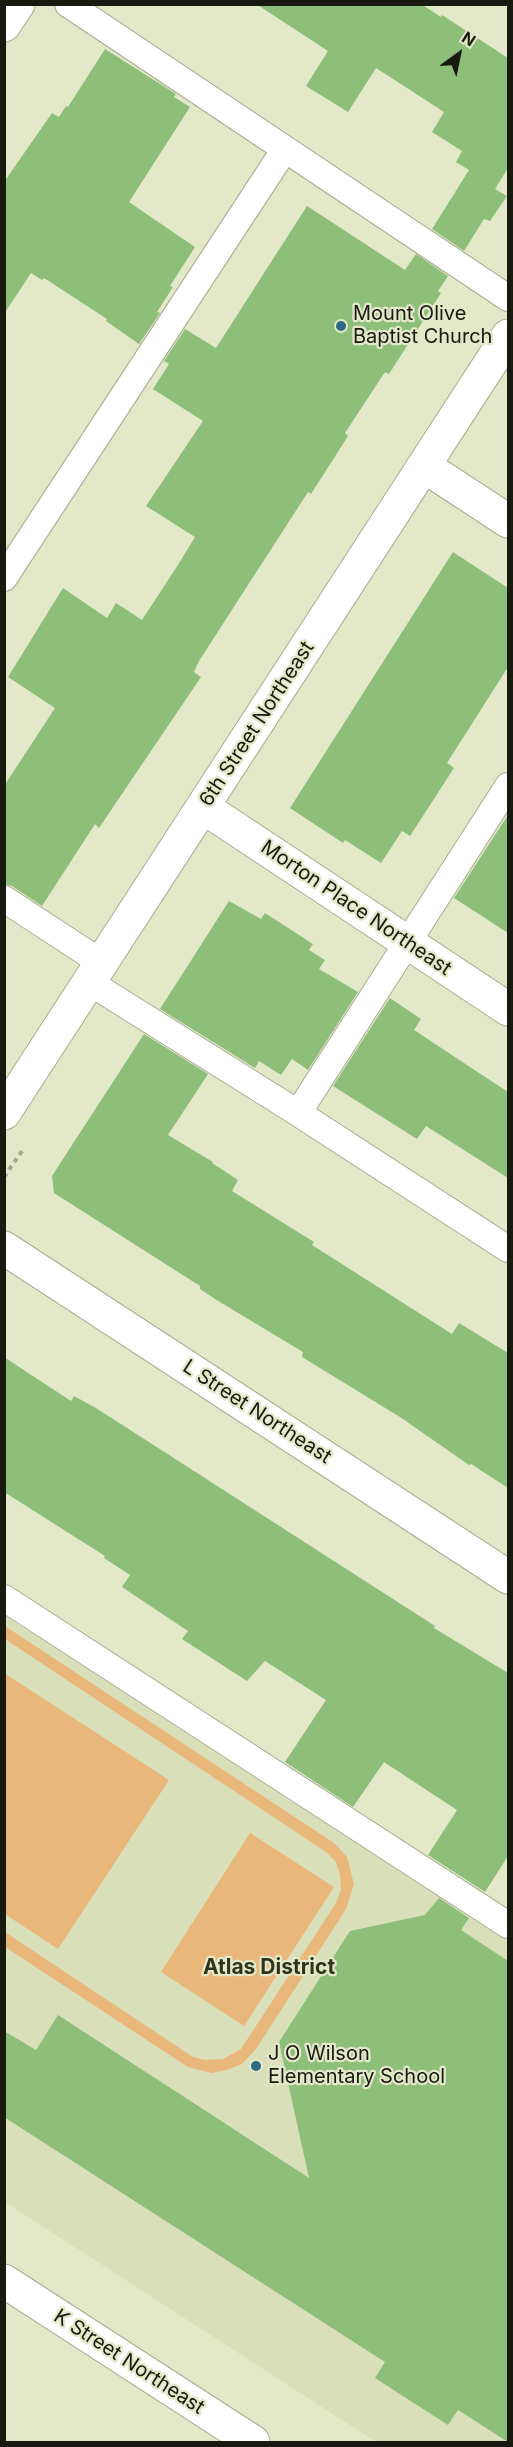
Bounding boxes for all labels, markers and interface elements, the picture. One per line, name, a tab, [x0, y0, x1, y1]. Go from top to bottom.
north arrow	[429, 24, 489, 84]
text: N	[458, 27, 479, 51]
place label: Mount Olive Baptist Church	[353, 302, 492, 349]
marker: Mount Olive Baptist Church	[334, 319, 348, 333]
street label: 6th Street Northeast	[195, 637, 319, 811]
street label: Morton Place Northeast	[256, 835, 456, 981]
street label: L Street Northeast	[178, 1355, 336, 1469]
district label: Atlas District	[203, 1955, 335, 1981]
place label: J O Wilson Elementary School	[268, 2042, 445, 2089]
marker: J O Wilson Elementary School	[249, 2059, 263, 2073]
street label: K Street Northeast	[49, 2304, 209, 2420]

